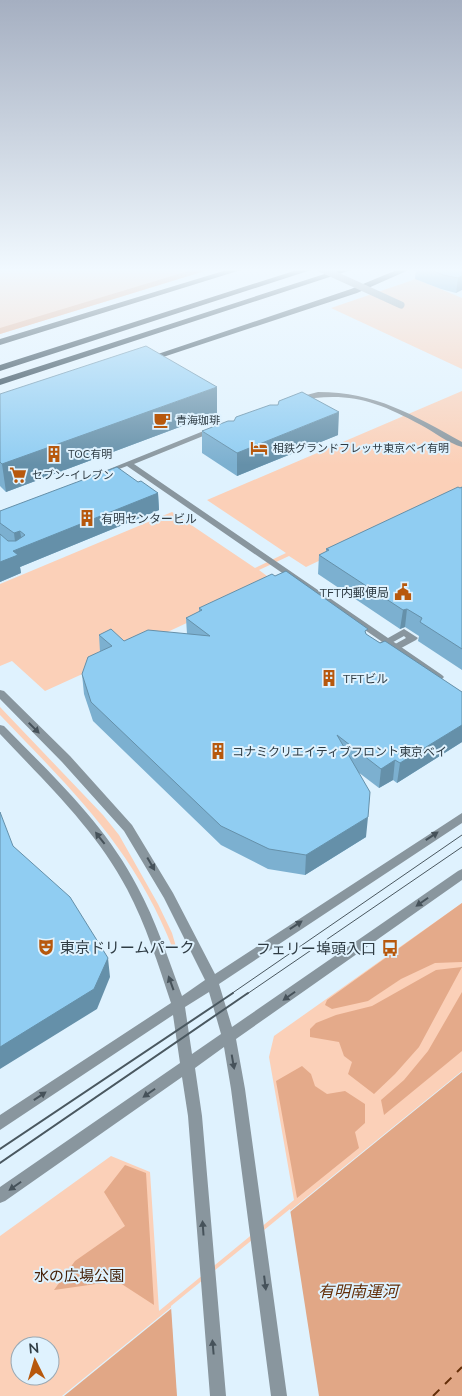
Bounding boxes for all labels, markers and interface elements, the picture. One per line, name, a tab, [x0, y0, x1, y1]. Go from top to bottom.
cafe icon: 青海珈琲	[152, 410, 172, 430]
place label: 青海珈琲	[176, 413, 220, 427]
hotel icon: 相鉄グランドフレッサ東京ベイ有明	[249, 438, 269, 458]
place label: 相鉄グランドフレッサ東京ベイ有明	[273, 441, 449, 455]
building icon: TOC有明	[44, 444, 64, 464]
place label: TOC有明	[68, 447, 112, 461]
supermarket icon: セブン-イレブン	[8, 465, 28, 485]
place label: セブン-イレブン	[32, 468, 114, 482]
building icon: 有明センタービル	[77, 508, 97, 528]
place label: 有明センタービル	[101, 511, 197, 526]
public building icon: TFT内郵便局	[393, 582, 413, 602]
place label: TFT内郵便局	[320, 585, 389, 600]
building icon: TFTビル	[319, 668, 339, 688]
place label: TFTビル	[343, 671, 388, 686]
one-way arrow	[28, 722, 40, 734]
building icon: コナミクリエイティブフロント東京ベイ	[208, 741, 228, 761]
place label: コナミクリエイティブフロント東京ベイ	[232, 744, 447, 759]
one-way arrow	[425, 831, 439, 841]
one-way arrow	[94, 832, 105, 845]
one-way arrow	[147, 858, 156, 871]
one-way arrow	[415, 897, 429, 907]
one-way arrow	[290, 921, 303, 930]
theatre icon: 東京ドリームパーク	[36, 937, 56, 957]
place label: 東京ドリームパーク	[60, 938, 195, 957]
bus stop icon: フェリー埠頭入口	[380, 938, 400, 958]
place label: フェリー埠頭入口	[256, 939, 376, 958]
one-way arrow	[167, 975, 175, 990]
one-way arrow	[283, 991, 296, 1001]
one-way arrow	[229, 1054, 237, 1070]
one-way arrow	[142, 1088, 155, 1098]
one-way arrow	[34, 1091, 47, 1101]
one-way arrow	[9, 1181, 22, 1191]
one-way arrow	[199, 1220, 207, 1236]
park label: 水の広場公園	[34, 1266, 124, 1285]
one-way arrow	[261, 1275, 269, 1291]
water label: 有明南運河	[318, 1281, 401, 1301]
north arrow	[10, 1336, 60, 1386]
text: N	[28, 1339, 40, 1357]
one-way arrow	[209, 1339, 217, 1355]

